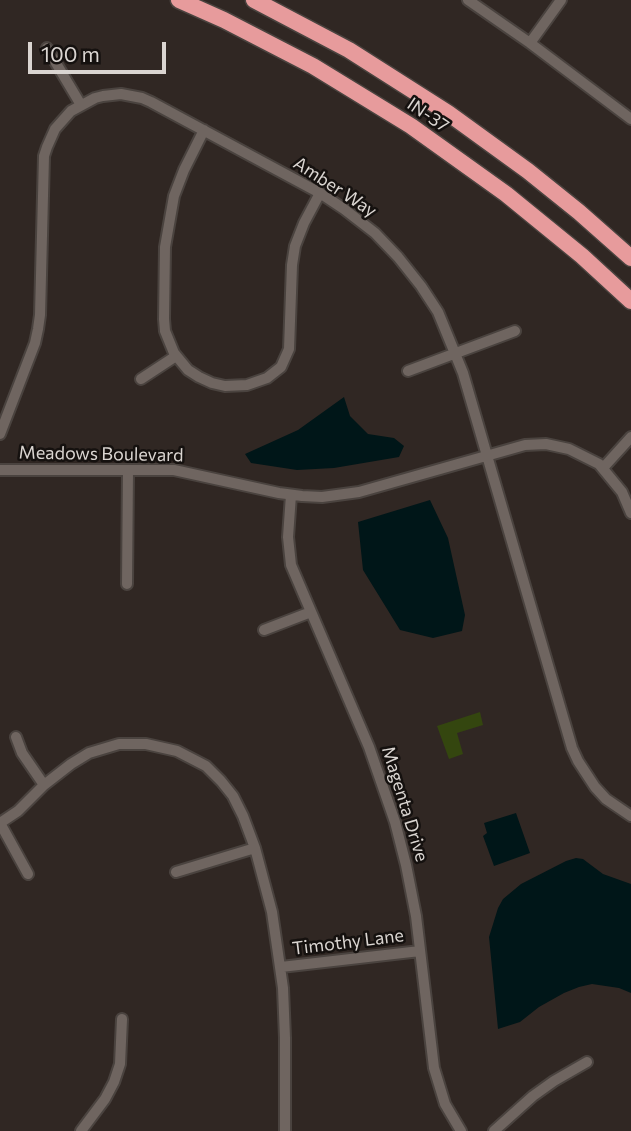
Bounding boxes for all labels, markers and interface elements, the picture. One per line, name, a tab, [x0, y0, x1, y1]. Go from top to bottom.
scale bar	[32, 28, 170, 72]
text: 100 m	[41, 41, 100, 66]
street label: IN-37	[403, 93, 453, 137]
street label: Amber Way	[289, 152, 381, 222]
street label: Meadows Boulevard	[18, 442, 184, 466]
street label: Magenta Drive	[377, 744, 433, 864]
street label: Timothy Lane	[291, 924, 405, 960]

